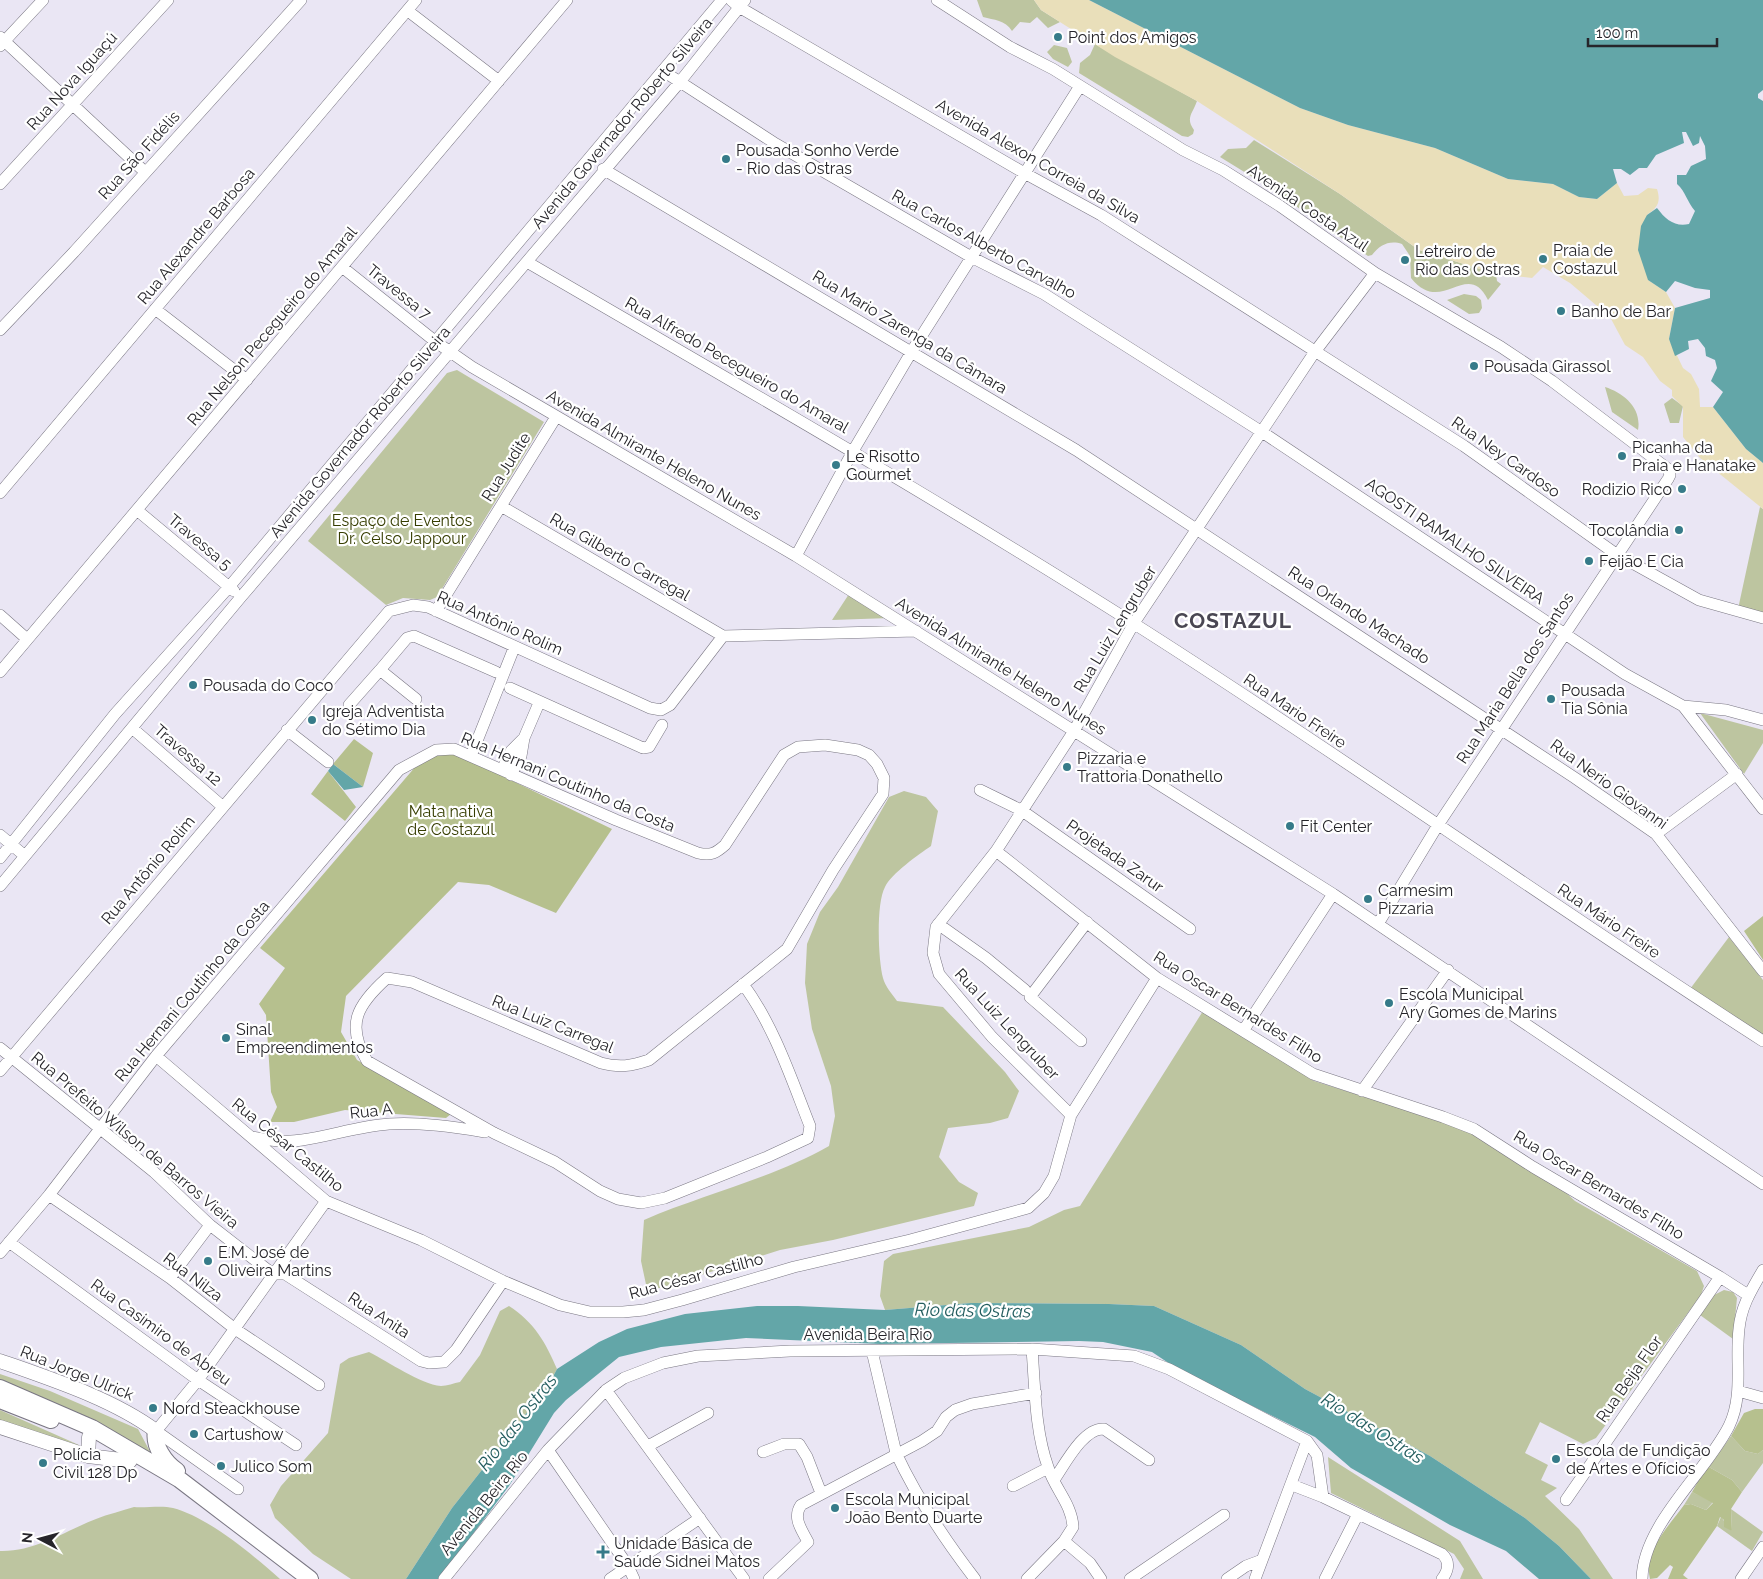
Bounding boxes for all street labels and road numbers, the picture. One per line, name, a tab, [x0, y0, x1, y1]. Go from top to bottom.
street label: Avenida Governador Roberto Silveira	[528, 13, 716, 233]
street label: Rua Nova Iguaçú	[23, 28, 121, 134]
street label: Avenida Alexon Correia da Silva	[933, 95, 1143, 227]
street label: Rua São Fidélis	[94, 107, 184, 203]
street label: Avenida Costa Azul	[1244, 160, 1373, 256]
street label: Rua Alexandre Barbosa	[133, 164, 259, 308]
street label: Rua Carlos Alberto Carvalho	[889, 185, 1079, 303]
street label: Rua Nelson Pecegueiro do Amaral	[183, 222, 361, 429]
street label: Travessa 7	[363, 260, 435, 324]
street label: Rua Mario Zarenga da Câmara	[809, 266, 1011, 398]
street label: Rua Alfredo Pecegueiro do Amaral	[622, 293, 853, 437]
street label: Avenida Governador Roberto Silveira	[266, 322, 454, 542]
street label: Avenida Almirante Heleno Nunes	[543, 386, 765, 525]
street label: Rua Ney Cardoso	[1448, 412, 1564, 502]
street label: Rua Judite	[477, 429, 535, 505]
street label: AGOSTI RAMALHO SILVEIRA	[1362, 474, 1548, 608]
street label: Rua Gilberto Carregal	[547, 509, 694, 605]
street label: Travessa 5	[164, 510, 236, 574]
street label: Rua Luiz Lengruber	[1070, 562, 1161, 696]
street label: Rua Orlando Machado	[1285, 562, 1433, 668]
street label: Rua Antônio Rolim	[434, 587, 566, 659]
street label: Rua Maria Bella dos Santos	[1453, 589, 1578, 767]
street label: Avenida Almirante Heleno Nunes	[892, 593, 1110, 739]
street label: Rua Mario Freire	[1240, 670, 1350, 752]
street label: Travessa 12	[150, 720, 226, 790]
street label: Rua Hernani Coutinho da Costa	[458, 728, 678, 836]
street label: Rua Nerio Giovanni	[1547, 735, 1671, 833]
street label: Rua Antônio Rolim	[97, 812, 199, 928]
street label: Projetada Zarur	[1063, 815, 1167, 897]
street label: Rua Mário Freire	[1554, 880, 1664, 962]
street label: Rua Hernani Coutinho da Costa	[111, 897, 273, 1085]
street label: Rua Oscar Bernardes Filho	[1150, 947, 1326, 1067]
street label: Rua Luiz Lengruber	[951, 965, 1064, 1084]
street label: Rua Luiz Carregal	[489, 991, 617, 1057]
street label: Rua Prefeito Wilson de Barros Vieira	[27, 1048, 243, 1232]
street label: Rua César Castilho	[228, 1094, 348, 1196]
street label: Rua A	[349, 1099, 394, 1123]
street label: Rua Oscar Bernardes Filho	[1510, 1126, 1688, 1244]
street label: Rua Nilza	[160, 1249, 226, 1305]
street label: Rua César Castilho	[627, 1249, 765, 1303]
street label: Rua Casimiro de Abreu	[87, 1275, 235, 1389]
street label: Rua Anita	[345, 1288, 413, 1342]
street label: Avenida Beira Rio	[804, 1325, 932, 1344]
street label: Rua Beija Flor	[1592, 1332, 1666, 1426]
street label: Rua Jorge Ulrick	[17, 1342, 137, 1405]
street label: Avenida Beira Rio	[436, 1447, 532, 1559]

